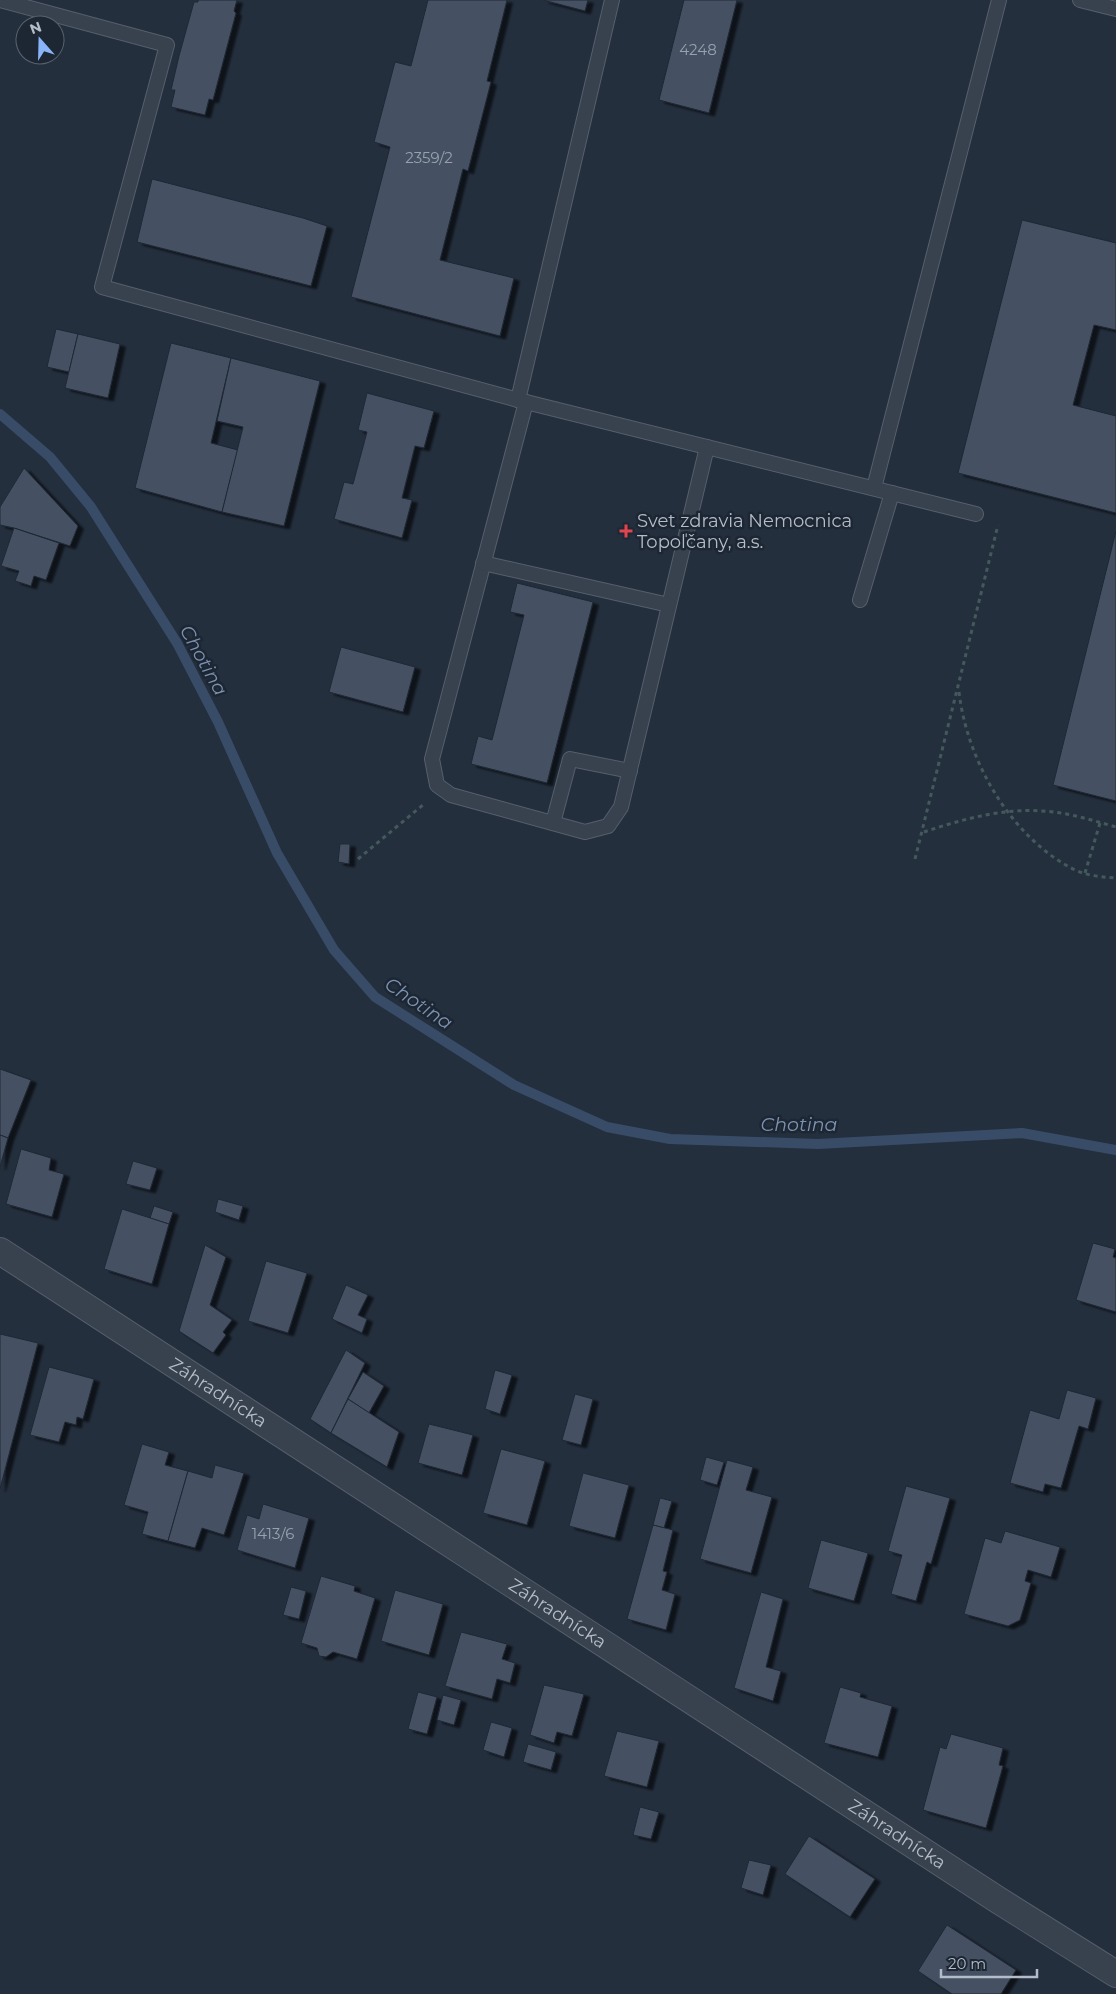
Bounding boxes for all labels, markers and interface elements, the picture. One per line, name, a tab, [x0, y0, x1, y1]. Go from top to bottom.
north arrow	[15, 15, 65, 65]
text: N	[27, 17, 44, 38]
house number: 4248	[679, 40, 717, 59]
house number: 2359/2	[405, 148, 453, 167]
place label: Svet zdravia Nemocnica Topoľčany, a.s.	[637, 510, 852, 553]
marker: Svet zdravia Nemocnica Topoľčany, a.s.	[619, 524, 633, 538]
water label: Chotina	[175, 621, 232, 700]
water label: Chotina	[380, 972, 457, 1035]
water label: Chotina	[761, 1113, 838, 1136]
street label: Záhradnícka	[165, 1353, 271, 1433]
house number: 1413/6	[252, 1524, 294, 1543]
street label: Záhradnícka	[505, 1574, 610, 1653]
street label: Záhradnícka	[844, 1795, 950, 1874]
scale bar	[941, 1946, 1037, 1978]
text: 20 m	[948, 1954, 986, 1973]

